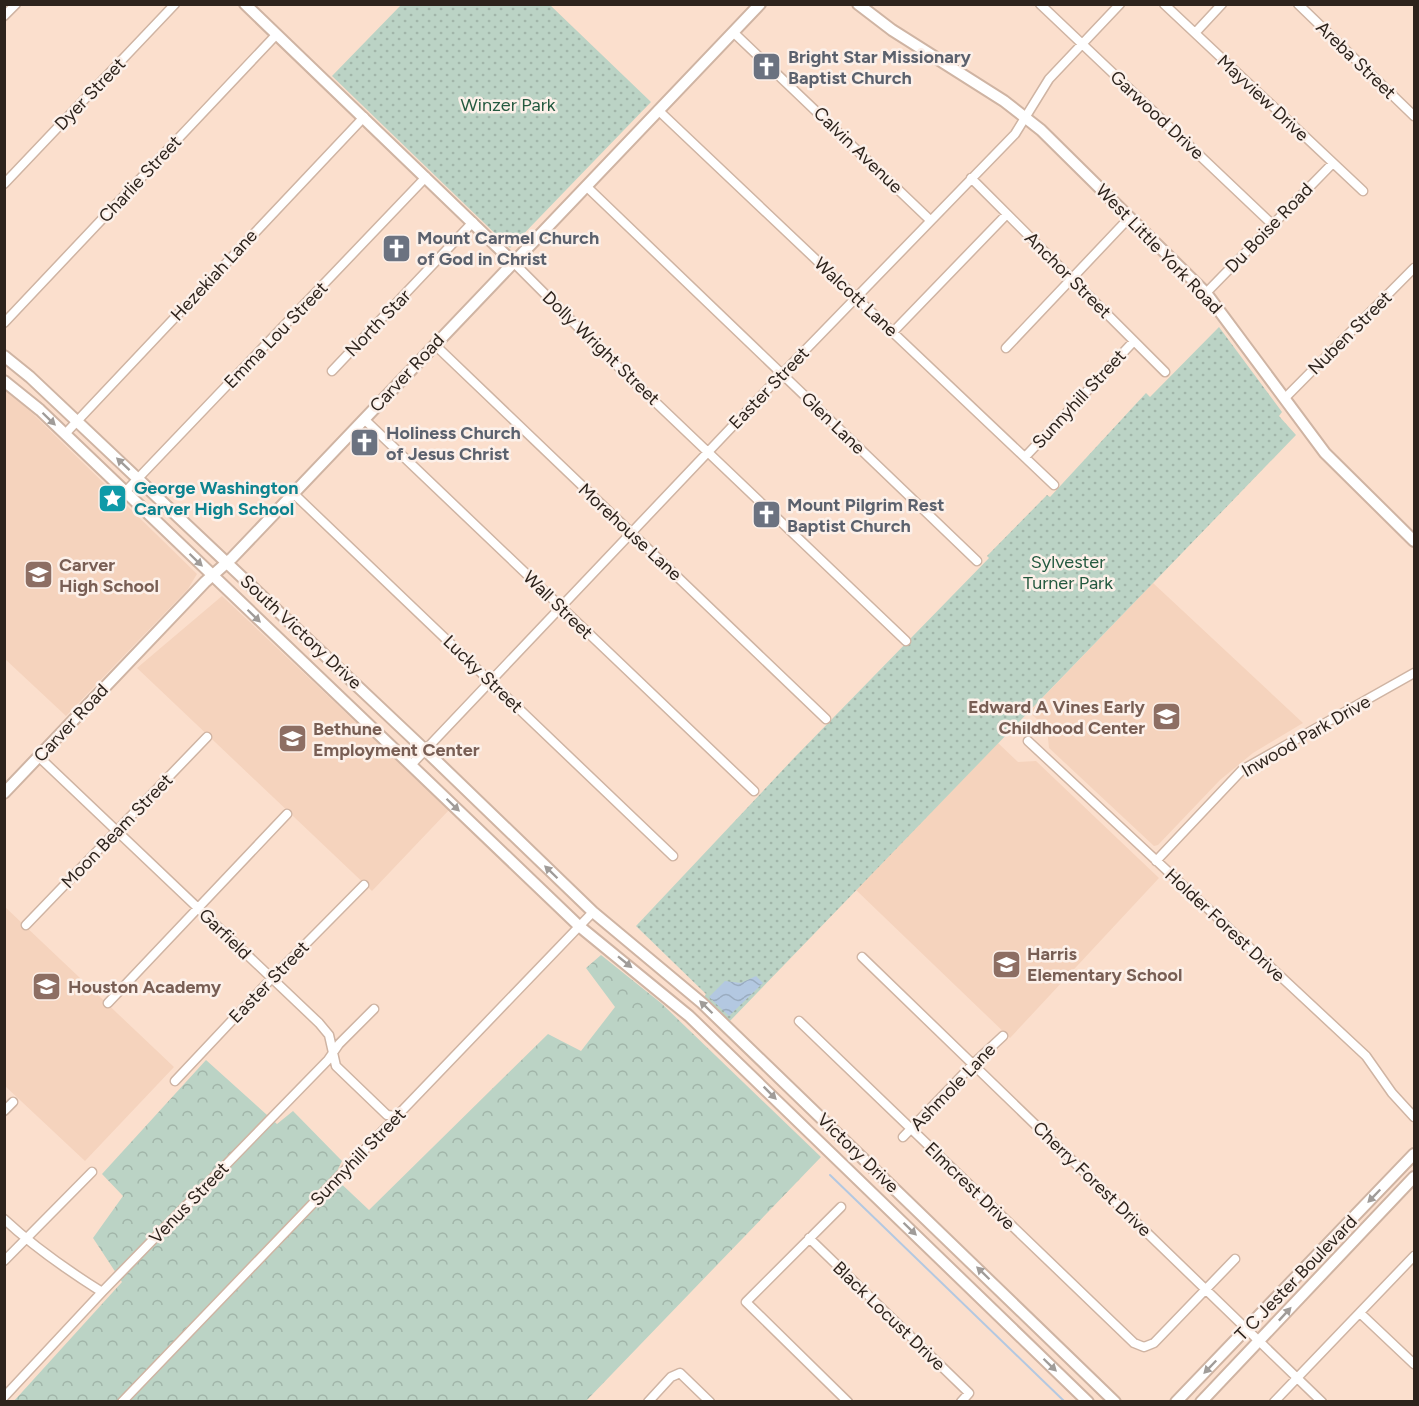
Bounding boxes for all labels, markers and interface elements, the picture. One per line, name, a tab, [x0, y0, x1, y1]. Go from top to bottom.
street label: Areba Street	[1311, 16, 1401, 104]
place label: Bright Star Missionary Baptist Church	[788, 46, 972, 89]
street label: Mayview Drive	[1213, 50, 1313, 146]
church icon: Bright Star Missionary Baptist Church	[751, 51, 783, 83]
street label: Dyer Street	[50, 53, 130, 135]
street label: Garwood Drive	[1105, 66, 1209, 164]
park label: Winzer Park	[461, 94, 556, 116]
street label: Calvin Avenue	[809, 102, 907, 198]
street label: Charlie Street	[94, 131, 186, 227]
street label: Du Boise Road	[1221, 178, 1317, 278]
street label: West Little York Road	[1091, 179, 1227, 319]
street label: Hezekiah Lane	[166, 225, 262, 325]
place label: Mount Carmel Church of God in Christ	[417, 227, 599, 270]
street label: Anchor Street	[1020, 227, 1116, 323]
church icon: Mount Carmel Church of God in Christ	[380, 232, 412, 264]
street label: Walcott Lane	[810, 253, 903, 341]
street label: Emma Lou Street	[220, 277, 333, 393]
street label: North Star	[341, 285, 415, 361]
street label: Dolly Wright Street	[538, 286, 664, 410]
street label: Nuben Street	[1304, 286, 1397, 379]
street label: Carver Road	[365, 329, 449, 417]
street label: Easter Street	[724, 342, 814, 434]
street label: Sunnyhill Street	[1027, 345, 1131, 453]
street label: Glen Lane	[796, 387, 870, 459]
one-way arrow	[42, 412, 57, 426]
place label: Holiness Church of Jesus Christ	[386, 422, 521, 465]
church icon: Holiness Church of Jesus Christ	[349, 427, 381, 459]
one-way arrow	[117, 458, 131, 472]
place label: George Washington Carver High School	[134, 477, 298, 520]
street label: Morehouse Lane	[574, 479, 686, 586]
place icon: George Washington Carver High School	[97, 482, 129, 514]
place label: Mount Pilgrim Rest Baptist Church	[787, 494, 944, 537]
church icon: Mount Pilgrim Rest Baptist Church	[750, 499, 782, 531]
park label: Sylvester Turner Park	[1023, 551, 1113, 594]
one-way arrow	[188, 552, 202, 566]
place label: Carver High School	[59, 554, 159, 597]
school or university icon: Carver High School	[22, 559, 54, 591]
street label: Wall Street	[519, 566, 598, 644]
street label: South Victory Drive	[236, 570, 366, 694]
one-way arrow	[247, 608, 261, 622]
street label: Lucky Street	[439, 631, 528, 718]
street label: Carver Road	[29, 679, 113, 767]
street label: Inwood Park Drive	[1238, 690, 1374, 782]
place label: Edward A Vines Early Childhood Center	[968, 696, 1146, 739]
school or university icon: Edward A Vines Early Childhood Center	[1150, 701, 1182, 733]
place label: Bethune Employment Center	[313, 718, 480, 761]
school or university icon: Bethune Employment Center	[276, 723, 308, 755]
street label: Moon Beam Street	[57, 769, 177, 893]
one-way arrow	[445, 798, 460, 811]
street label: Holder Forest Drive	[1160, 864, 1290, 986]
one-way arrow	[544, 865, 558, 879]
street label: Garfield	[194, 904, 256, 964]
street label: Easter Street	[224, 936, 314, 1028]
place label: Harris Elementary School	[1027, 943, 1182, 986]
school or university icon: Harris Elementary School	[990, 948, 1022, 980]
one-way arrow	[618, 956, 633, 968]
school or university icon: Houston Academy	[31, 971, 63, 1003]
place label: Houston Academy	[68, 976, 222, 998]
one-way arrow	[699, 1000, 714, 1014]
street label: Ashmole Lane	[906, 1039, 1000, 1135]
one-way arrow	[762, 1086, 777, 1100]
street label: Sunnyhill Street	[306, 1103, 410, 1211]
street label: Victory Drive	[813, 1109, 904, 1198]
street label: Cherry Forest Drive	[1028, 1117, 1156, 1241]
street label: Elmcrest Drive	[920, 1138, 1020, 1235]
street label: Venus Street	[145, 1157, 233, 1248]
one-way arrow	[1367, 1189, 1381, 1204]
street label: T C Jester Boulevard	[1230, 1211, 1362, 1345]
one-way arrow	[903, 1221, 917, 1235]
street label: Black Locust Drive	[828, 1257, 950, 1375]
one-way arrow	[976, 1267, 990, 1281]
one-way arrow	[1278, 1307, 1292, 1321]
one-way arrow	[1042, 1357, 1056, 1371]
one-way arrow	[1203, 1359, 1217, 1373]

